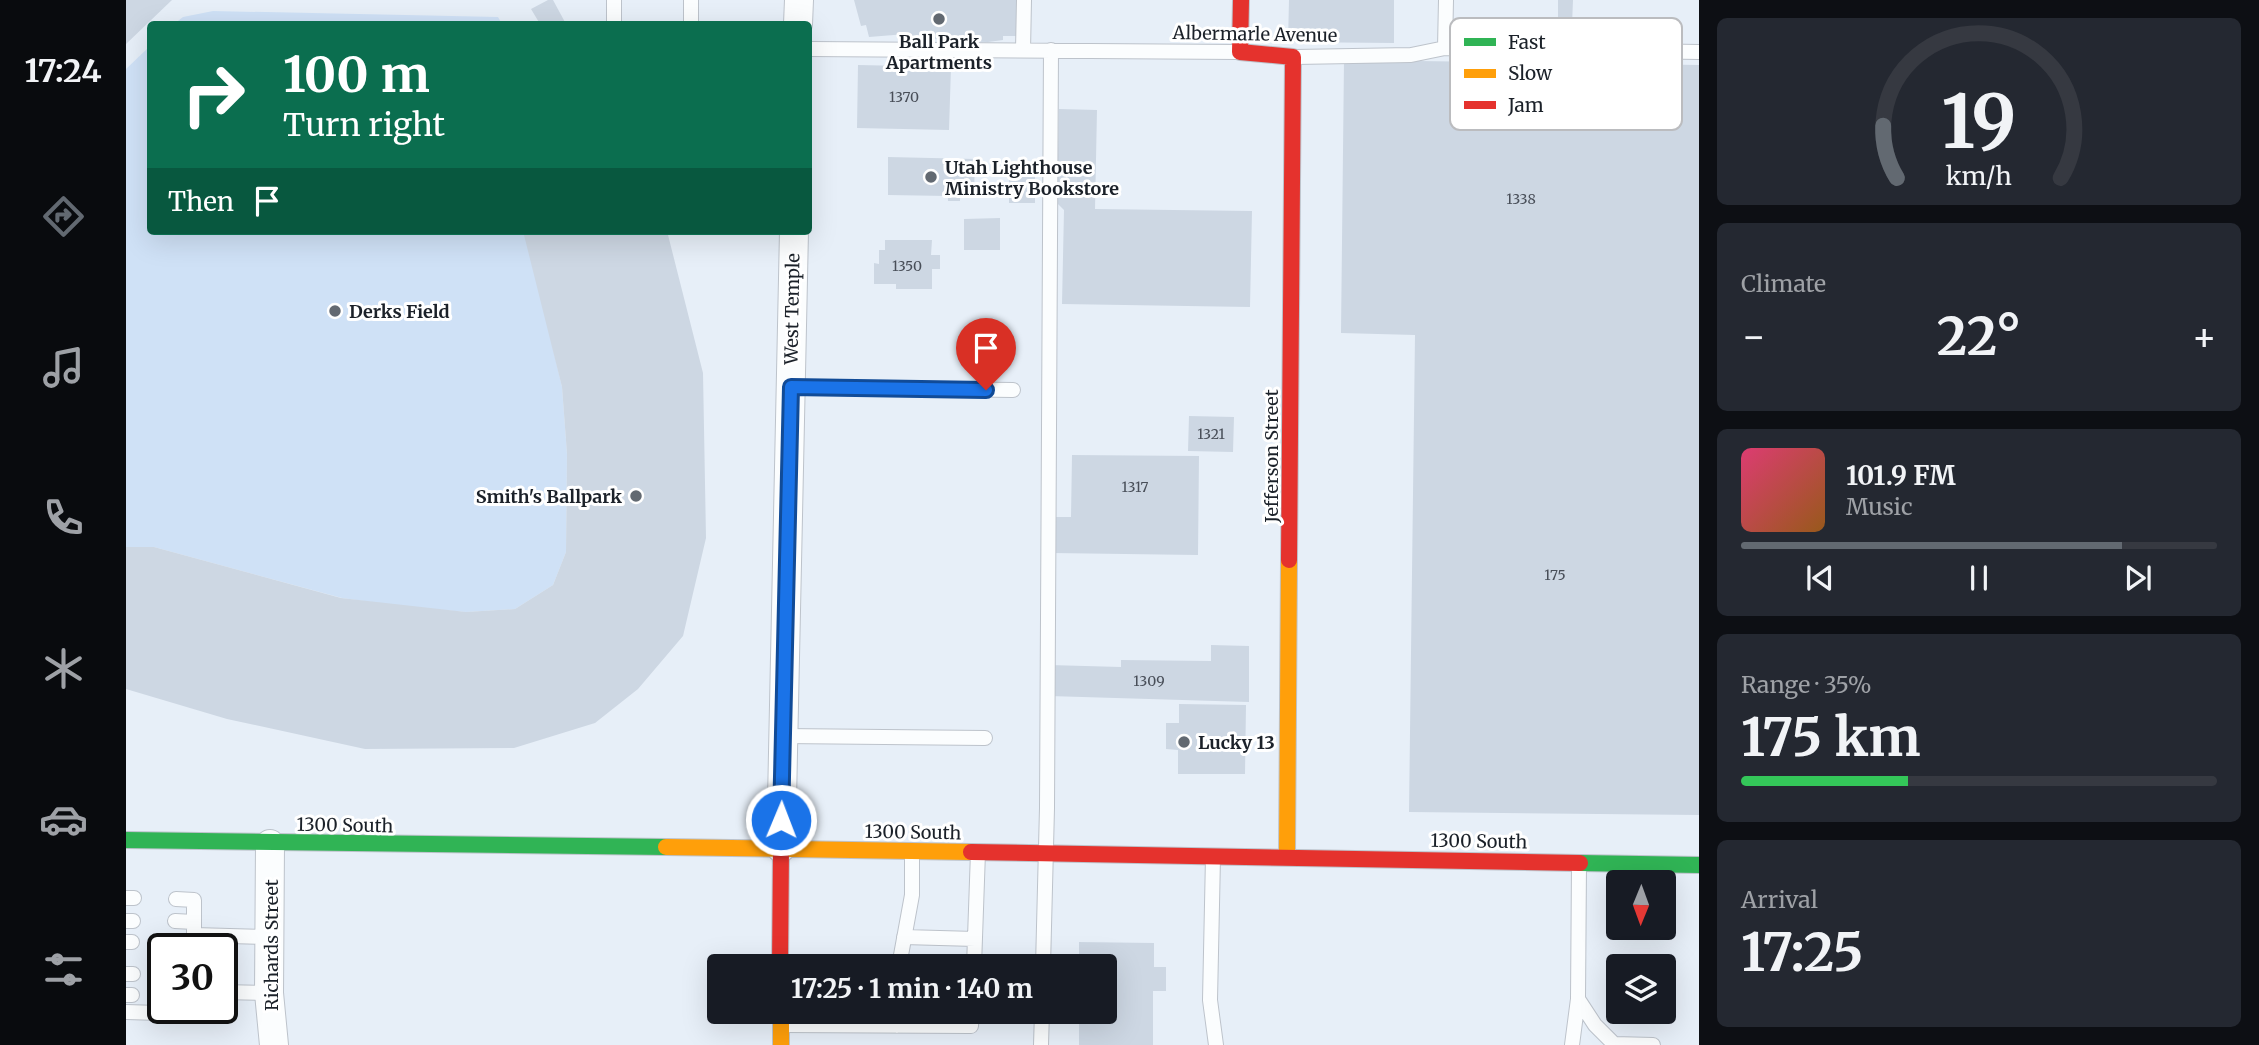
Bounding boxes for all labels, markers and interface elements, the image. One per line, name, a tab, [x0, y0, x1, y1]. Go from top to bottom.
marker: Ball Park Apartments	[931, 11, 947, 27]
legend	[1450, 18, 1682, 130]
street label: Albermarle Avenue	[1171, 21, 1338, 47]
place label: Ball Park Apartments	[885, 30, 992, 74]
text: Fast	[1508, 30, 1546, 54]
text: 100 m	[283, 44, 430, 105]
icon: right	[168, 49, 259, 140]
text: 17:24	[24, 51, 102, 91]
text: Slow	[1508, 61, 1553, 85]
text: 19	[1941, 76, 2017, 168]
house number: 1370	[889, 88, 919, 106]
text: Jam	[1507, 93, 1544, 117]
text: Turn right	[283, 105, 445, 145]
place label: Utah Lighthouse Ministry Bookstore	[945, 156, 1119, 200]
text: km/h	[1946, 160, 2012, 192]
marker: Utah Lighthouse Ministry Bookstore	[923, 169, 939, 185]
icon: arrive	[248, 182, 286, 220]
text: Then	[168, 185, 234, 218]
house number: 1338	[1506, 190, 1536, 208]
icon: directions	[39, 192, 88, 241]
street label: West Temple	[780, 253, 804, 366]
house number: 1350	[892, 257, 922, 275]
text: Climate	[1741, 269, 1826, 298]
place label: Derks Field	[349, 300, 450, 323]
marker: Derks Field	[327, 303, 343, 319]
text: 22°	[1937, 304, 2021, 369]
text: −	[1741, 313, 1766, 360]
text: +	[2192, 313, 2217, 360]
pin	[956, 318, 1016, 390]
icon: arrive	[967, 329, 1005, 367]
icon: music	[39, 343, 88, 392]
street label: Jefferson Street	[1260, 389, 1283, 524]
house number: 1321	[1197, 425, 1225, 443]
text: 101.9 FM	[1846, 459, 1956, 492]
house number: 1317	[1122, 478, 1148, 496]
place label: Smith's Ballpark	[476, 485, 622, 508]
marker: Smith's Ballpark	[628, 488, 644, 504]
text: Music	[1846, 492, 1913, 521]
icon: phone	[39, 493, 88, 542]
icon: previous	[1801, 559, 1839, 597]
icon: pause	[1960, 559, 1998, 597]
icon: next	[2119, 559, 2157, 597]
house number: 175	[1544, 566, 1566, 584]
icon: climate	[39, 644, 88, 693]
text: Range · 35%	[1741, 670, 1872, 699]
house number: 1309	[1133, 672, 1165, 690]
text: 175 km	[1741, 705, 1920, 770]
place label: Lucky 13	[1198, 731, 1275, 754]
marker: Lucky 13	[1176, 734, 1192, 750]
position arrow	[744, 783, 818, 857]
icon: car	[39, 795, 88, 844]
street label: 1300 South	[296, 813, 394, 837]
street label: 1300 South	[864, 820, 962, 844]
street label: 1300 South	[1430, 829, 1528, 853]
north arrow	[1606, 870, 1676, 940]
map controls	[1606, 870, 1676, 1024]
street label: Richards Street	[260, 879, 283, 1011]
text: Arrival	[1741, 885, 1818, 914]
text: 17:25	[1741, 920, 1863, 985]
speed limit sign: 30	[147, 933, 238, 1024]
icon: filters	[39, 945, 88, 994]
button: layers	[1606, 954, 1676, 1024]
text: 17:25 · 1 min · 140 m	[791, 972, 1033, 1005]

